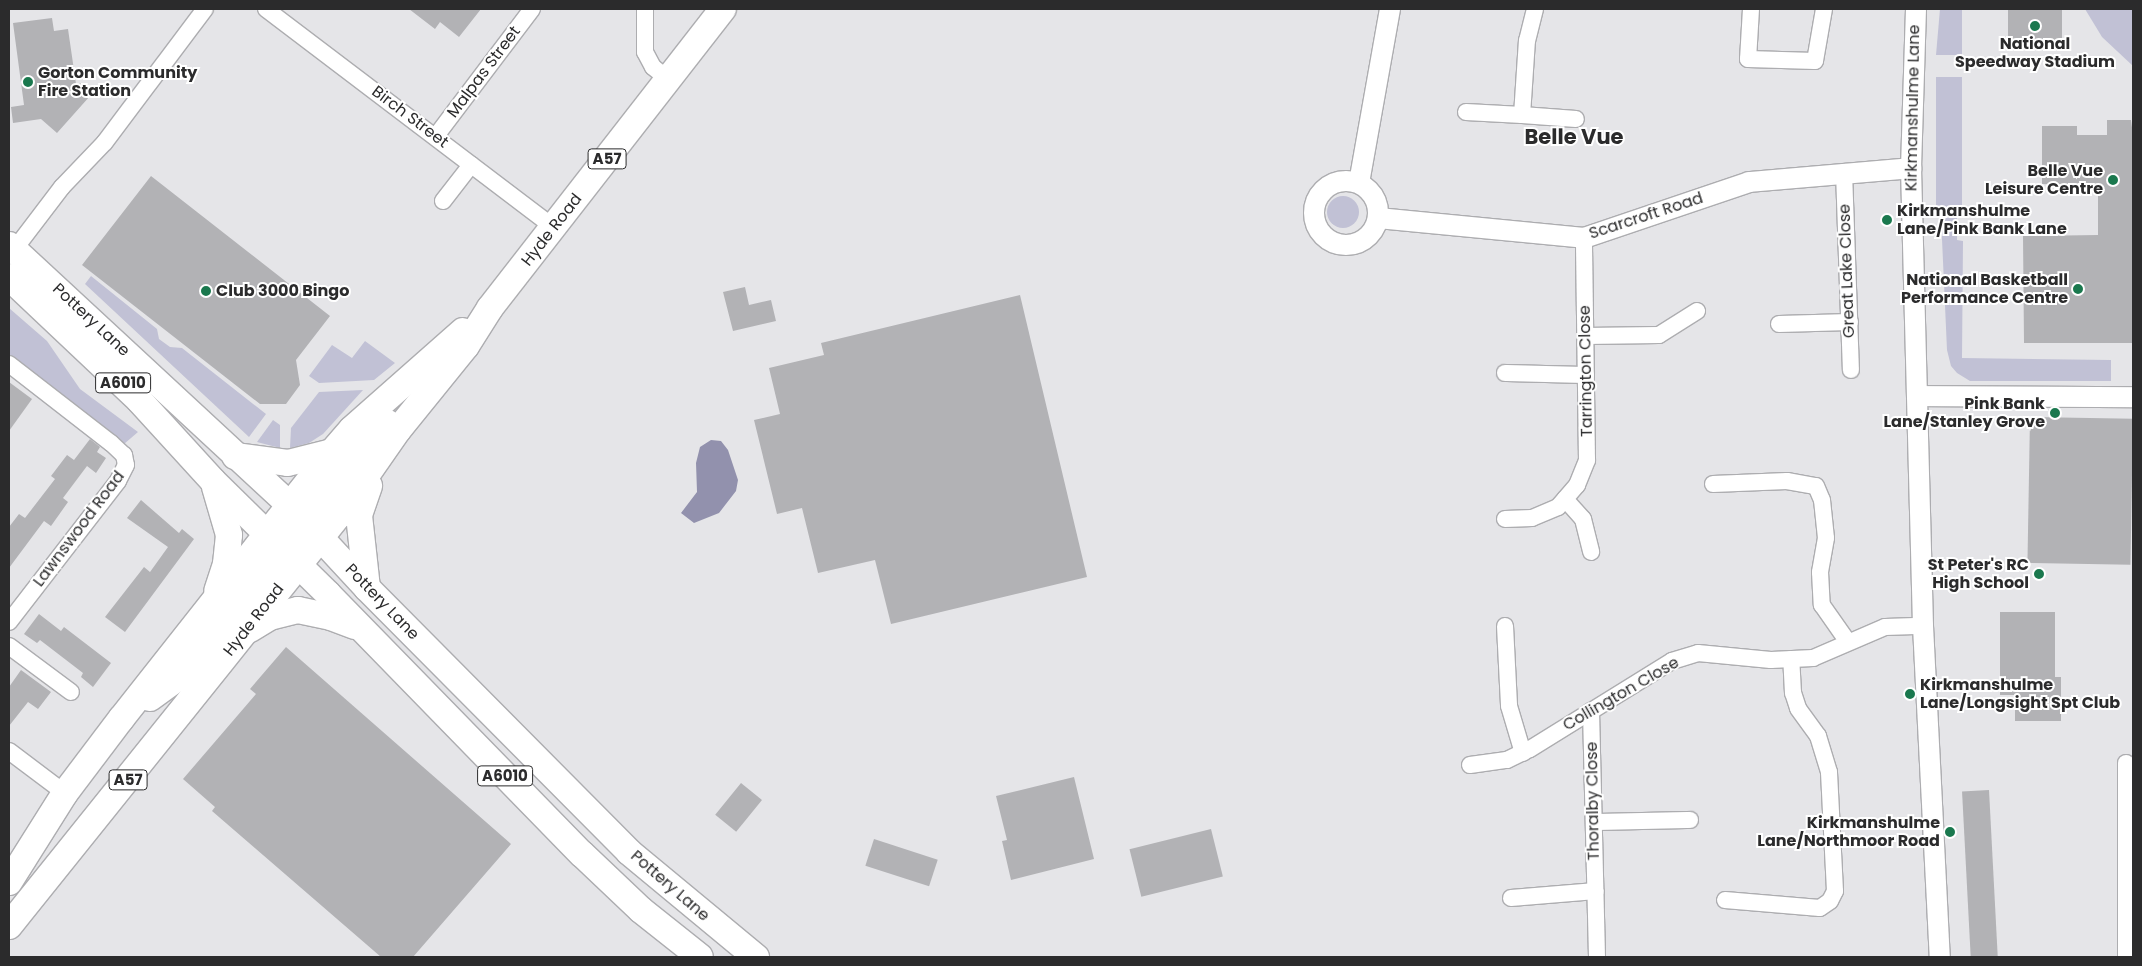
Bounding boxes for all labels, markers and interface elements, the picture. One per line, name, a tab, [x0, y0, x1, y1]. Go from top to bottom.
marker: National Speedway Stadium	[2029, 20, 2041, 32]
street label: Malpas Street	[443, 22, 525, 122]
street label: Kirkmanshulme Lane	[1902, 25, 1924, 191]
place label: National Speedway Stadium	[1955, 34, 2115, 72]
place label: Gorton Community Fire Station	[38, 63, 197, 101]
marker: Gorton Community Fire Station	[22, 76, 34, 88]
street label: Birch Street	[368, 82, 452, 152]
district label: Belle Vue	[1525, 124, 1623, 150]
road number: A57	[587, 146, 627, 172]
place label: Belle Vue Leisure Centre	[1985, 161, 2103, 199]
marker: Belle Vue Leisure Centre	[2107, 174, 2119, 186]
street label: Scarcroft Road	[1587, 189, 1705, 243]
street label: Hyde Road	[518, 190, 586, 270]
place label: Kirkmanshulme Lane/Pink Bank Lane	[1897, 201, 2067, 239]
street label: Great Lake Close	[1835, 204, 1859, 338]
marker: Kirkmanshulme Lane/Pink Bank Lane	[1881, 214, 1893, 226]
place label: National Basketball Performance Centre	[1901, 270, 2068, 308]
street label: Pottery Lane	[49, 279, 133, 361]
place label: Club 3000 Bingo	[216, 281, 349, 301]
marker: National Basketball Performance Centre	[2072, 283, 2084, 295]
marker: Club 3000 Bingo	[200, 285, 212, 297]
street label: Tarrington Close	[1575, 305, 1597, 437]
road number: A6010	[94, 370, 152, 396]
place label: Pink Bank Lane/Stanley Grove	[1883, 394, 2045, 432]
marker: Pink Bank Lane/Stanley Grove	[2049, 407, 2061, 419]
street label: Lawnswood Road	[29, 467, 129, 591]
place label: St Peter's RC High School	[1928, 555, 2029, 593]
street label: Pottery Lane	[341, 560, 423, 644]
marker: St Peter's RC High School	[2033, 568, 2045, 580]
street label: Hyde Road	[220, 580, 288, 660]
street label: Collington Close	[1560, 653, 1682, 735]
place label: Kirkmanshulme Lane/Longsight Spt Club	[1920, 675, 2120, 713]
marker: Kirkmanshulme Lane/Longsight Spt Club	[1904, 688, 1916, 700]
street label: Thoralby Close	[1582, 741, 1604, 861]
road number: A6010	[476, 764, 534, 788]
road number: A57	[108, 768, 148, 792]
place label: Kirkmanshulme Lane/Northmoor Road	[1757, 813, 1940, 851]
marker: Kirkmanshulme Lane/Northmoor Road	[1944, 826, 1956, 838]
street label: Pottery Lane	[627, 847, 713, 925]

